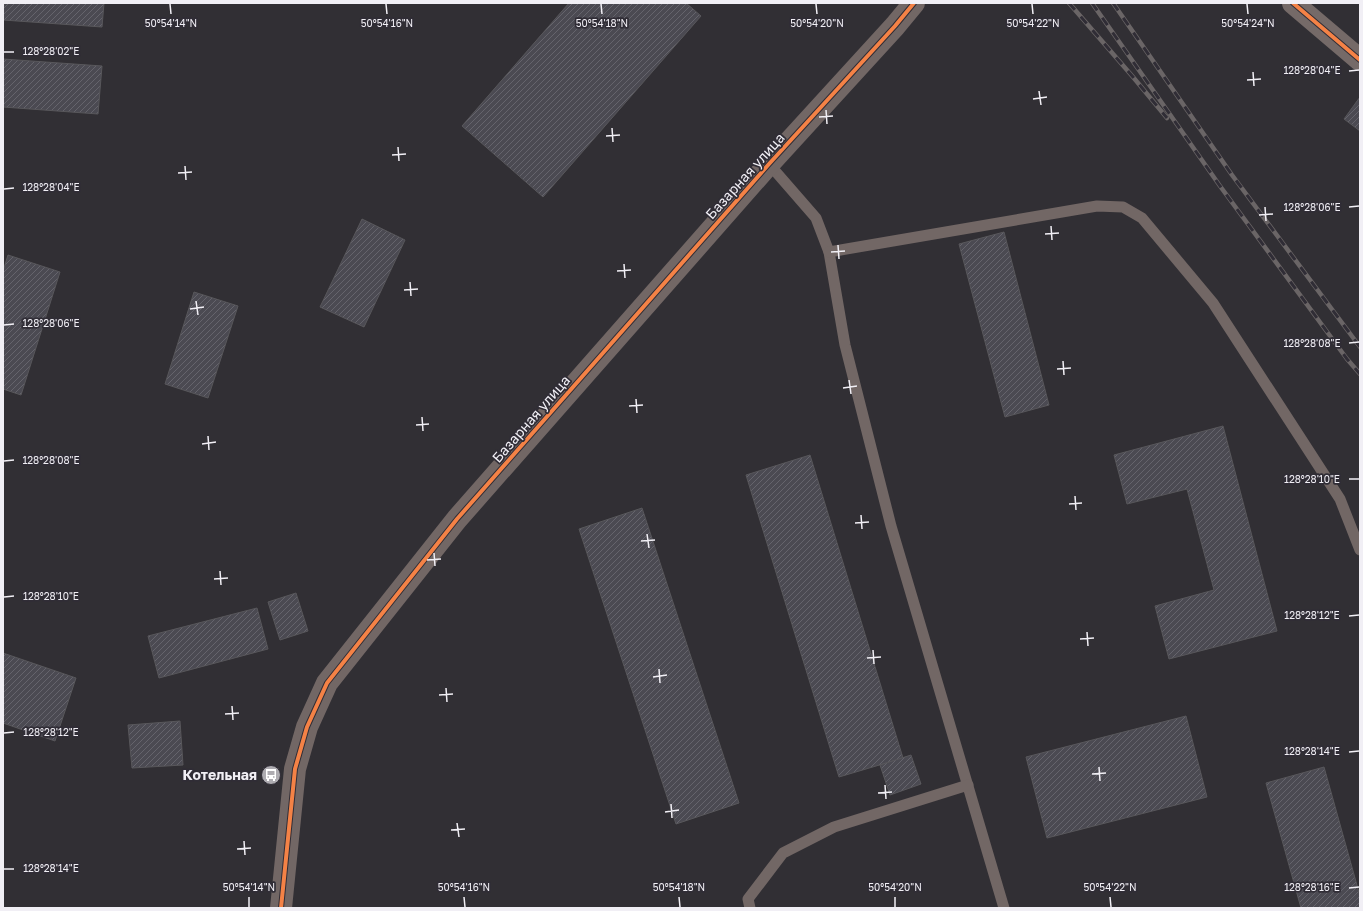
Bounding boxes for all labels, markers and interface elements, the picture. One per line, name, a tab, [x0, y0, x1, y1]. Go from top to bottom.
text: 50°54'14"N	[145, 17, 197, 29]
text: 50°54'16"N	[361, 17, 413, 29]
text: 50°54'18"N	[576, 17, 628, 29]
text: 50°54'20"N	[790, 17, 844, 29]
text: 50°54'22"N	[1006, 17, 1060, 29]
text: 50°54'24"N	[1221, 17, 1275, 29]
text: 128°28'02"E	[23, 45, 79, 57]
text: 128°28'04"E	[1283, 64, 1341, 76]
street label: Базарная улица	[701, 129, 788, 222]
text: 128°28'04"E	[22, 181, 80, 193]
text: 128°28'06"E	[1284, 201, 1341, 213]
text: 128°28'06"E	[23, 317, 80, 329]
text: 128°28'08"E	[1283, 337, 1341, 349]
street label: Базарная улица	[488, 372, 573, 466]
text: 128°28'08"E	[22, 454, 80, 466]
text: 128°28'10"E	[1284, 473, 1340, 485]
text: 128°28'10"E	[23, 590, 79, 602]
text: 128°28'12"E	[1284, 609, 1340, 621]
text: 128°28'12"E	[23, 726, 79, 738]
text: 128°28'14"E	[1284, 745, 1340, 757]
bus stop icon: Котельная	[260, 764, 282, 786]
place label: Котельная	[183, 766, 257, 783]
text: 128°28'14"E	[23, 862, 79, 874]
text: 50°54'14"N	[223, 881, 275, 893]
text: 50°54'16"N	[438, 881, 490, 893]
text: 50°54'18"N	[653, 881, 705, 893]
text: 50°54'20"N	[868, 881, 922, 893]
text: 50°54'22"N	[1083, 881, 1137, 893]
text: 128°28'16"E	[1284, 881, 1340, 893]

